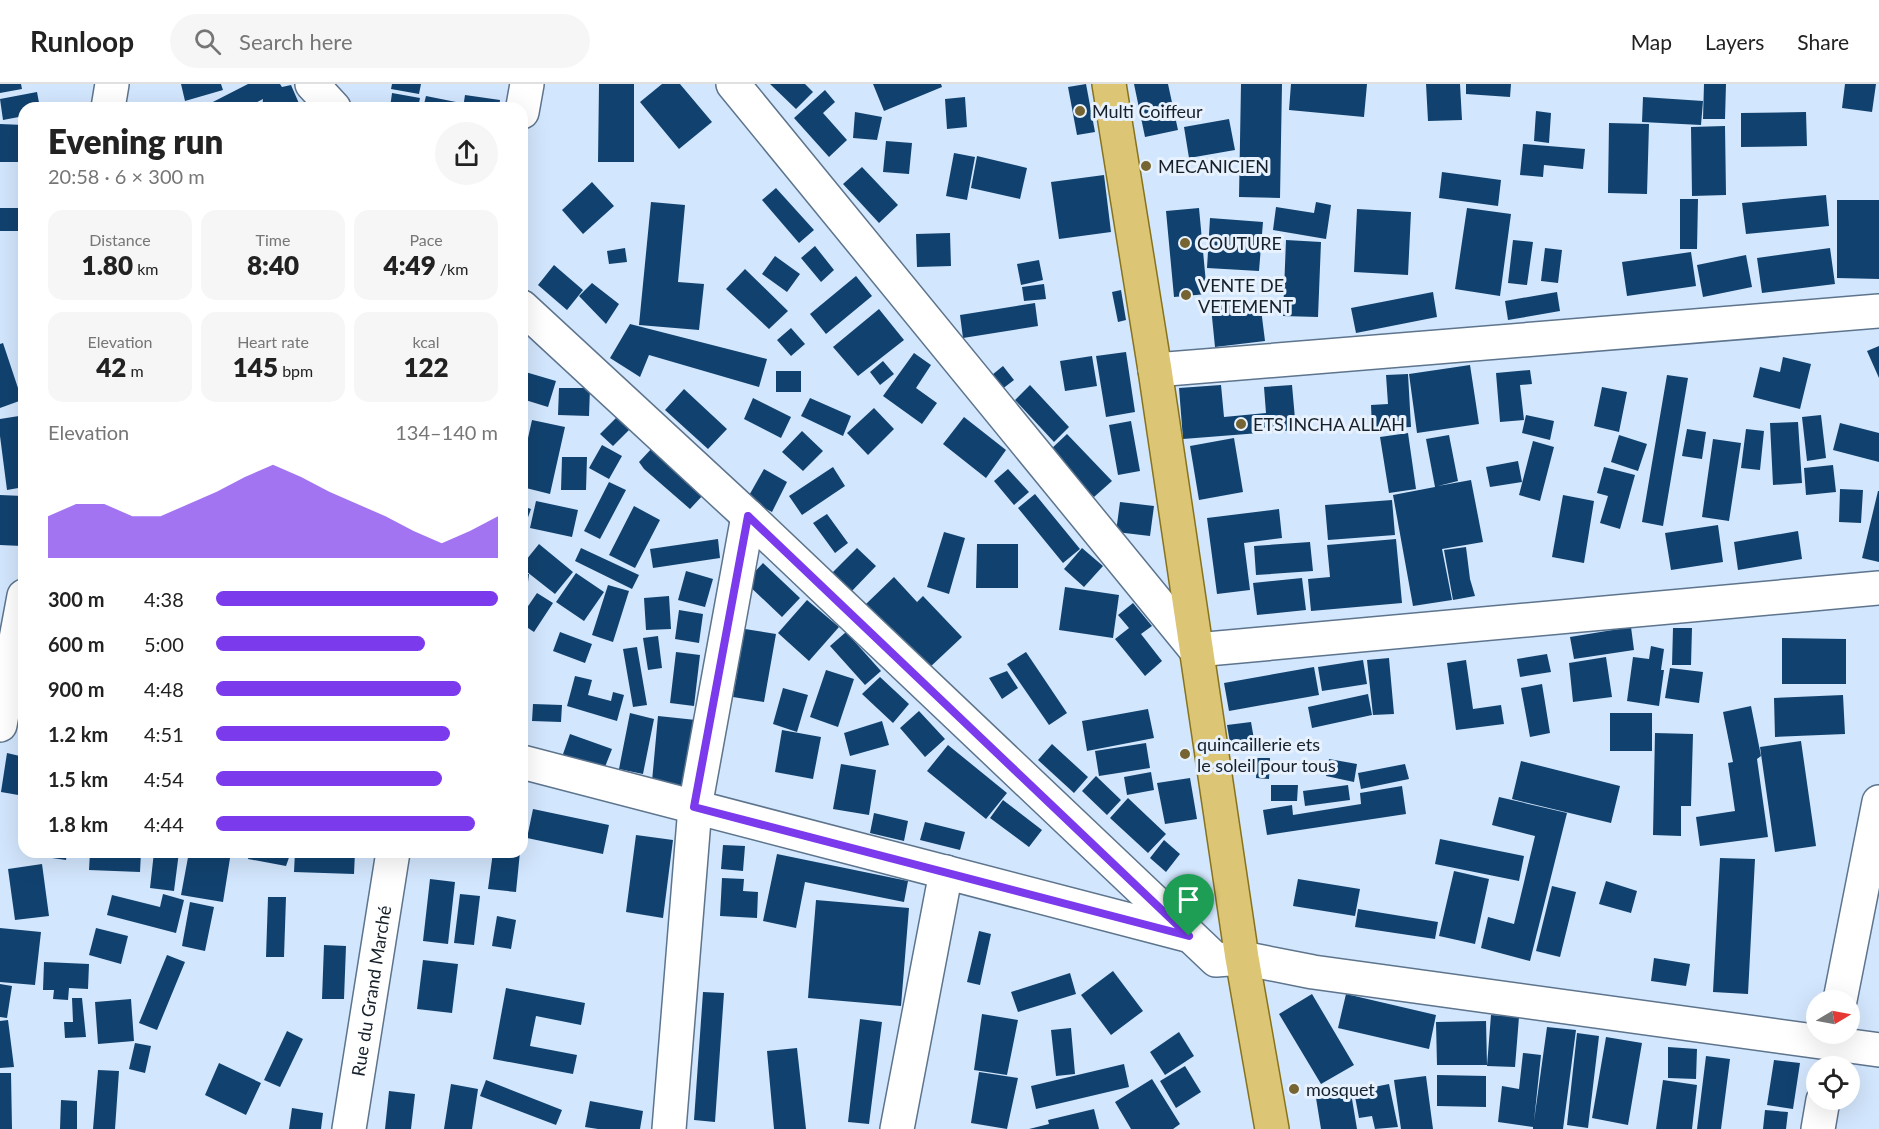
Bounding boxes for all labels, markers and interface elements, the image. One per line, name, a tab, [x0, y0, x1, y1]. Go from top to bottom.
search box	[170, 14, 590, 68]
text: Runloop	[30, 24, 134, 58]
icon: search	[191, 25, 224, 58]
text: Search here	[239, 28, 353, 55]
text: Map	[1631, 29, 1672, 54]
text: Layers	[1705, 29, 1764, 54]
text: Share	[1797, 29, 1849, 54]
place label: Multi Coiffeur	[1092, 100, 1203, 122]
marker: Multi Coiffeur	[1073, 104, 1087, 118]
text: Evening run	[48, 121, 223, 161]
button: share	[435, 122, 498, 185]
place label: MECANICIEN	[1158, 155, 1269, 177]
marker: MECANICIEN	[1139, 159, 1153, 173]
text: 20:58 · 6 × 300 m	[48, 164, 205, 188]
text: Distance	[89, 230, 151, 249]
text: Time	[256, 230, 290, 249]
text: Pace	[409, 230, 443, 249]
place label: COUTURE	[1197, 232, 1282, 254]
marker: COUTURE	[1178, 236, 1192, 250]
text: 1.80	[82, 249, 133, 281]
text: 8:40	[247, 249, 299, 281]
text: 4:49	[384, 249, 436, 281]
text: km	[133, 259, 158, 278]
text: /km	[436, 259, 468, 278]
place label: VENTE DE VETEMENT	[1198, 274, 1293, 317]
marker: VENTE DE VETEMENT	[1179, 288, 1193, 302]
text: Elevation	[88, 332, 153, 351]
text: Heart rate	[237, 332, 309, 351]
text: kcal	[412, 332, 440, 351]
text: 42	[96, 351, 126, 383]
text: 145	[233, 351, 278, 383]
text: 122	[403, 351, 449, 383]
text: m	[126, 361, 144, 380]
text: bpm	[278, 361, 313, 380]
place label: ETS INCHA ALLAH	[1253, 413, 1405, 435]
marker: ETS INCHA ALLAH	[1234, 417, 1248, 431]
text: Elevation	[48, 420, 129, 444]
text: 134–140 m	[395, 420, 498, 444]
text: 300 m	[48, 587, 104, 611]
text: 4:38	[144, 587, 184, 611]
text: 600 m	[48, 632, 104, 656]
text: 5:00	[144, 632, 184, 656]
text: 900 m	[48, 677, 104, 701]
text: 4:48	[144, 677, 184, 701]
text: 1.2 km	[48, 722, 108, 746]
text: 4:51	[144, 722, 184, 746]
place label: quincaillerie ets le soleil pour tous	[1197, 733, 1336, 776]
marker: quincaillerie ets le soleil pour tous	[1178, 747, 1192, 761]
text: 1.5 km	[48, 767, 108, 791]
text: 4:54	[144, 767, 184, 791]
text: 1.8 km	[48, 812, 108, 836]
text: 4:44	[144, 812, 184, 836]
pin	[1163, 874, 1214, 936]
icon: arrive	[1172, 883, 1205, 916]
street label: Rue du Grand Marché	[347, 904, 395, 1078]
north arrow	[1806, 990, 1860, 1044]
map controls	[1806, 990, 1860, 1110]
button: locate	[1806, 1056, 1860, 1110]
place label: mosquet	[1306, 1078, 1375, 1100]
marker: mosquet	[1287, 1082, 1301, 1096]

